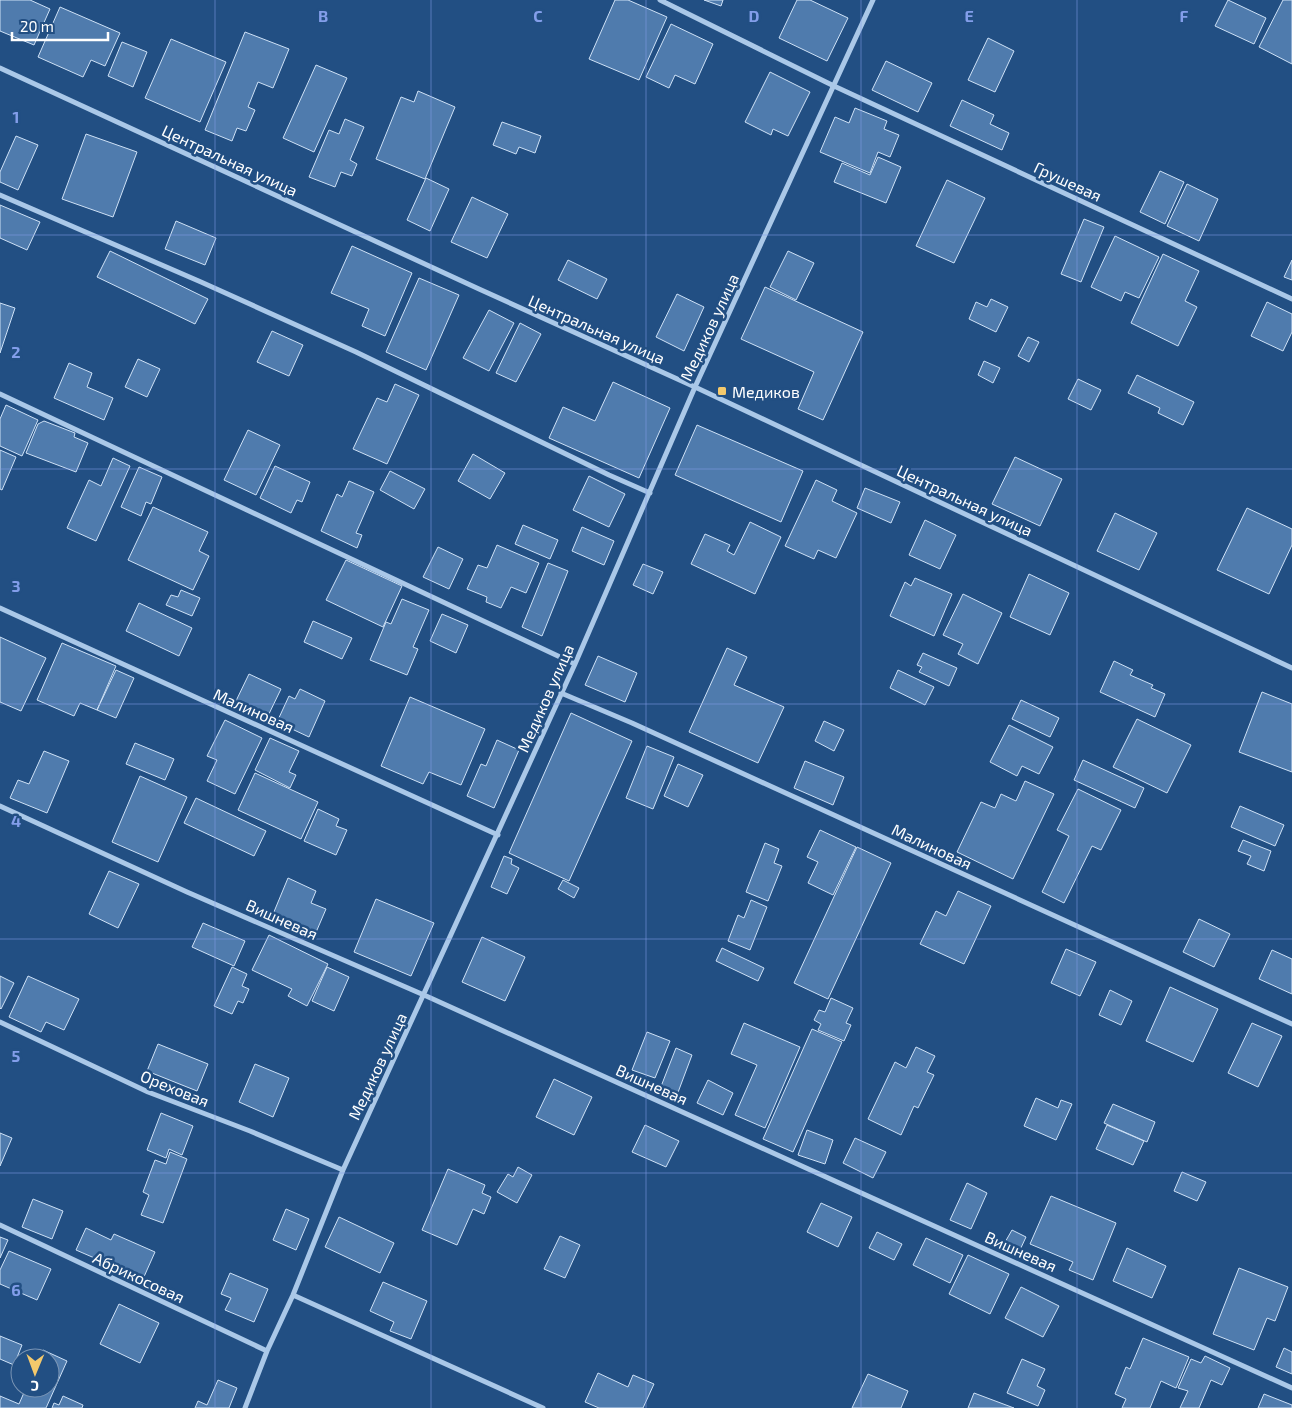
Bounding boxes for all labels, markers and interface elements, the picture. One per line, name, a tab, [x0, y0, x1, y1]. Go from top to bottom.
text: B	[318, 6, 328, 25]
text: C	[533, 6, 543, 25]
text: D	[749, 6, 760, 25]
text: E	[964, 6, 974, 25]
text: F	[1180, 6, 1189, 25]
scale bar	[12, 10, 109, 42]
text: 20 m	[20, 17, 54, 35]
text: 1	[13, 107, 19, 126]
street label: Центральная улица	[159, 120, 301, 201]
street label: Грушевая	[1031, 157, 1105, 206]
street label: Медиков улица	[676, 270, 743, 384]
street label: Центральная улица	[525, 290, 668, 369]
text: 2	[11, 342, 21, 361]
place label: Медиков	[732, 382, 800, 401]
marker: Медиков	[716, 385, 728, 397]
street label: Центральная улица	[894, 460, 1036, 541]
text: 3	[11, 576, 21, 595]
street label: Медиков улица	[513, 641, 578, 755]
street label: Малиновая	[211, 684, 297, 736]
text: 4	[11, 811, 21, 830]
street label: Малиновая	[889, 819, 975, 873]
street label: Вишневая	[243, 895, 321, 943]
street label: Медиков улица	[344, 1009, 411, 1123]
text: 5	[12, 1046, 21, 1065]
street label: Вишневая	[613, 1060, 691, 1108]
street label: Ореховая	[138, 1066, 212, 1110]
street label: Вишневая	[982, 1227, 1060, 1275]
street label: Абрикосовая	[90, 1248, 188, 1306]
text: 6	[11, 1280, 21, 1299]
north arrow	[10, 1348, 60, 1398]
text: С	[30, 1378, 39, 1395]

